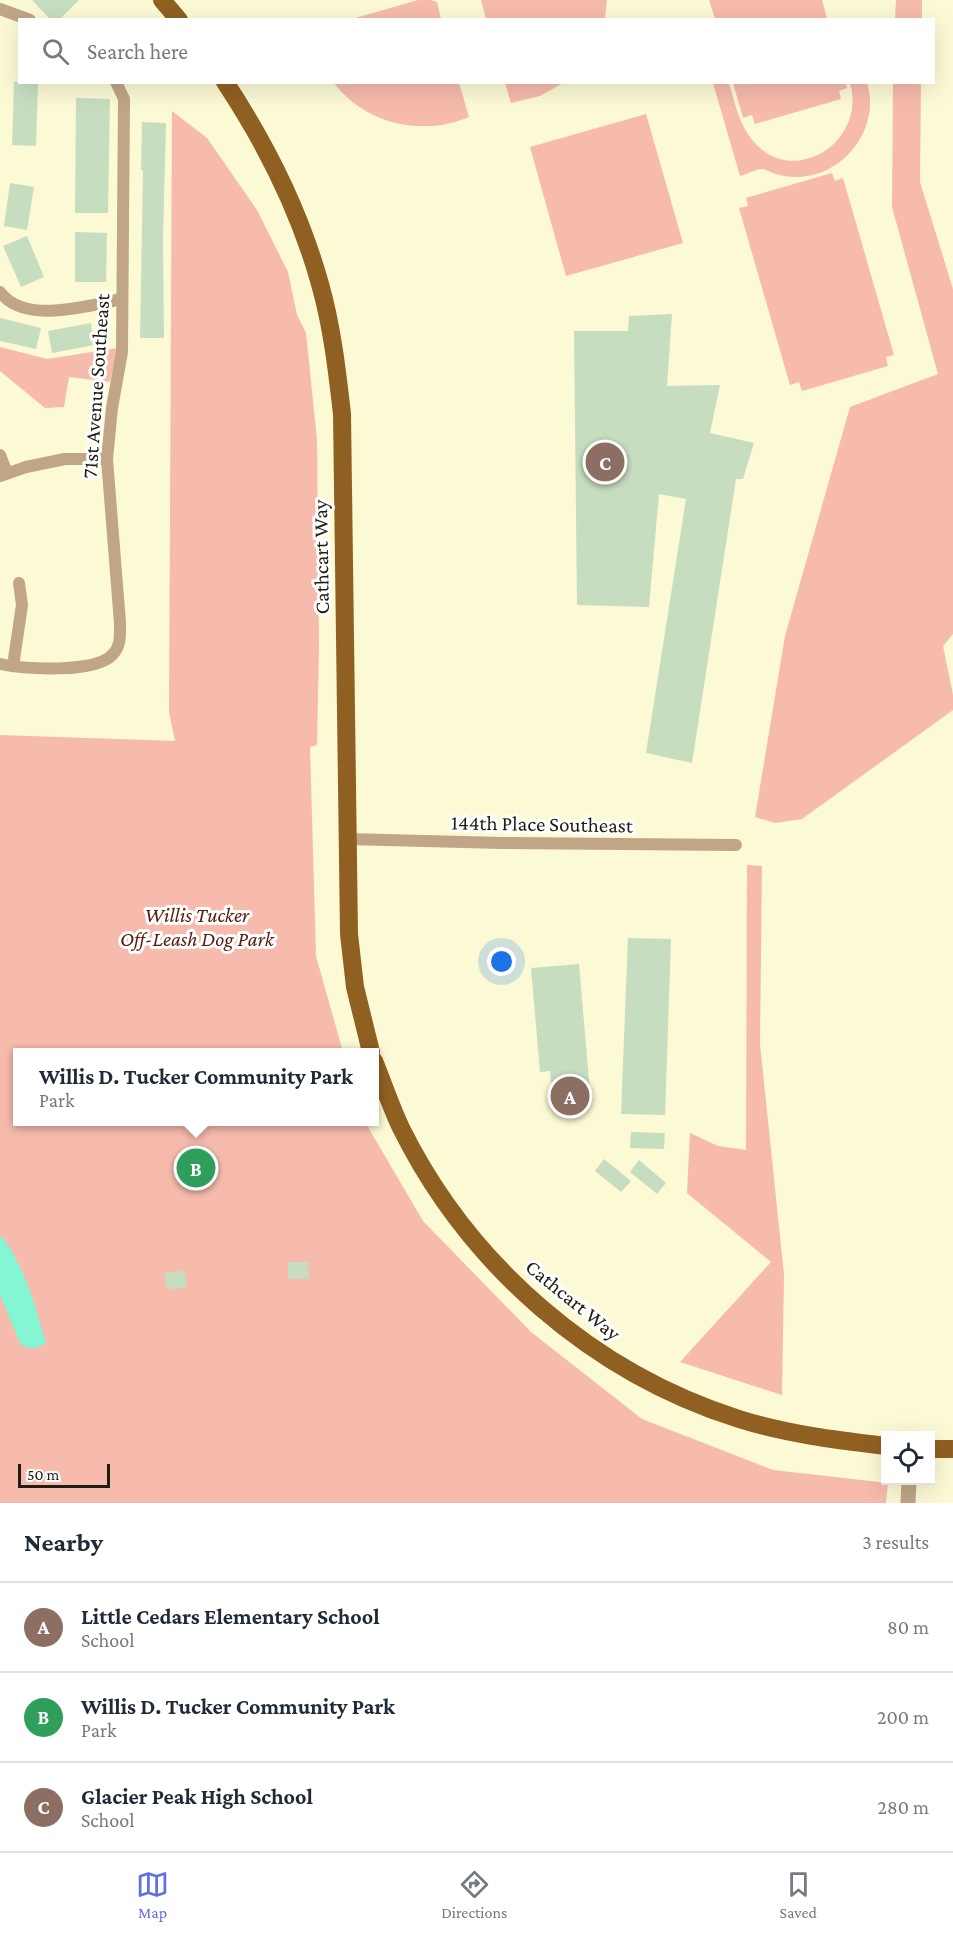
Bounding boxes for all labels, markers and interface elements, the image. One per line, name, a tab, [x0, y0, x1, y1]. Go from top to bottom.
search box	[18, 18, 935, 84]
icon: search	[39, 35, 72, 68]
text: Search here	[87, 39, 188, 64]
street label: 71st Avenue Southeast	[78, 292, 115, 479]
pin: C	[586, 440, 624, 484]
street label: Cathcart Way	[308, 499, 334, 615]
street label: 144th Place Southeast	[451, 810, 634, 838]
park label: Willis Tucker Off-Leash Dog Park	[120, 903, 275, 951]
your location	[487, 947, 516, 976]
popup	[13, 1048, 379, 1126]
text: Willis D. Tucker Community Park	[39, 1064, 353, 1089]
pin: A	[550, 1074, 590, 1118]
text: Park	[39, 1089, 75, 1111]
pin: B	[176, 1146, 216, 1190]
street label: Cathcart Way	[521, 1255, 625, 1346]
map controls	[881, 1431, 935, 1485]
button: locate	[881, 1431, 935, 1485]
scale bar	[18, 1461, 110, 1488]
text: 50 m	[27, 1466, 59, 1483]
text: Nearby	[24, 1528, 103, 1557]
text: 3 results	[862, 1531, 929, 1553]
text: Little Cedars Elementary School	[81, 1604, 380, 1629]
text: A	[38, 1616, 49, 1638]
text: 80 m	[887, 1616, 929, 1638]
text: School	[81, 1629, 134, 1651]
text: Willis D. Tucker Community Park	[81, 1694, 395, 1719]
text: B	[38, 1706, 49, 1728]
text: 200 m	[877, 1706, 929, 1728]
text: Park	[81, 1719, 117, 1741]
text: Glacier Peak High School	[81, 1784, 313, 1809]
text: C	[37, 1796, 50, 1818]
text: 280 m	[878, 1796, 929, 1818]
text: School	[81, 1809, 134, 1831]
tab: Map	[136, 1868, 169, 1921]
tab: Directions	[441, 1868, 507, 1921]
tab: Saved	[779, 1868, 817, 1921]

